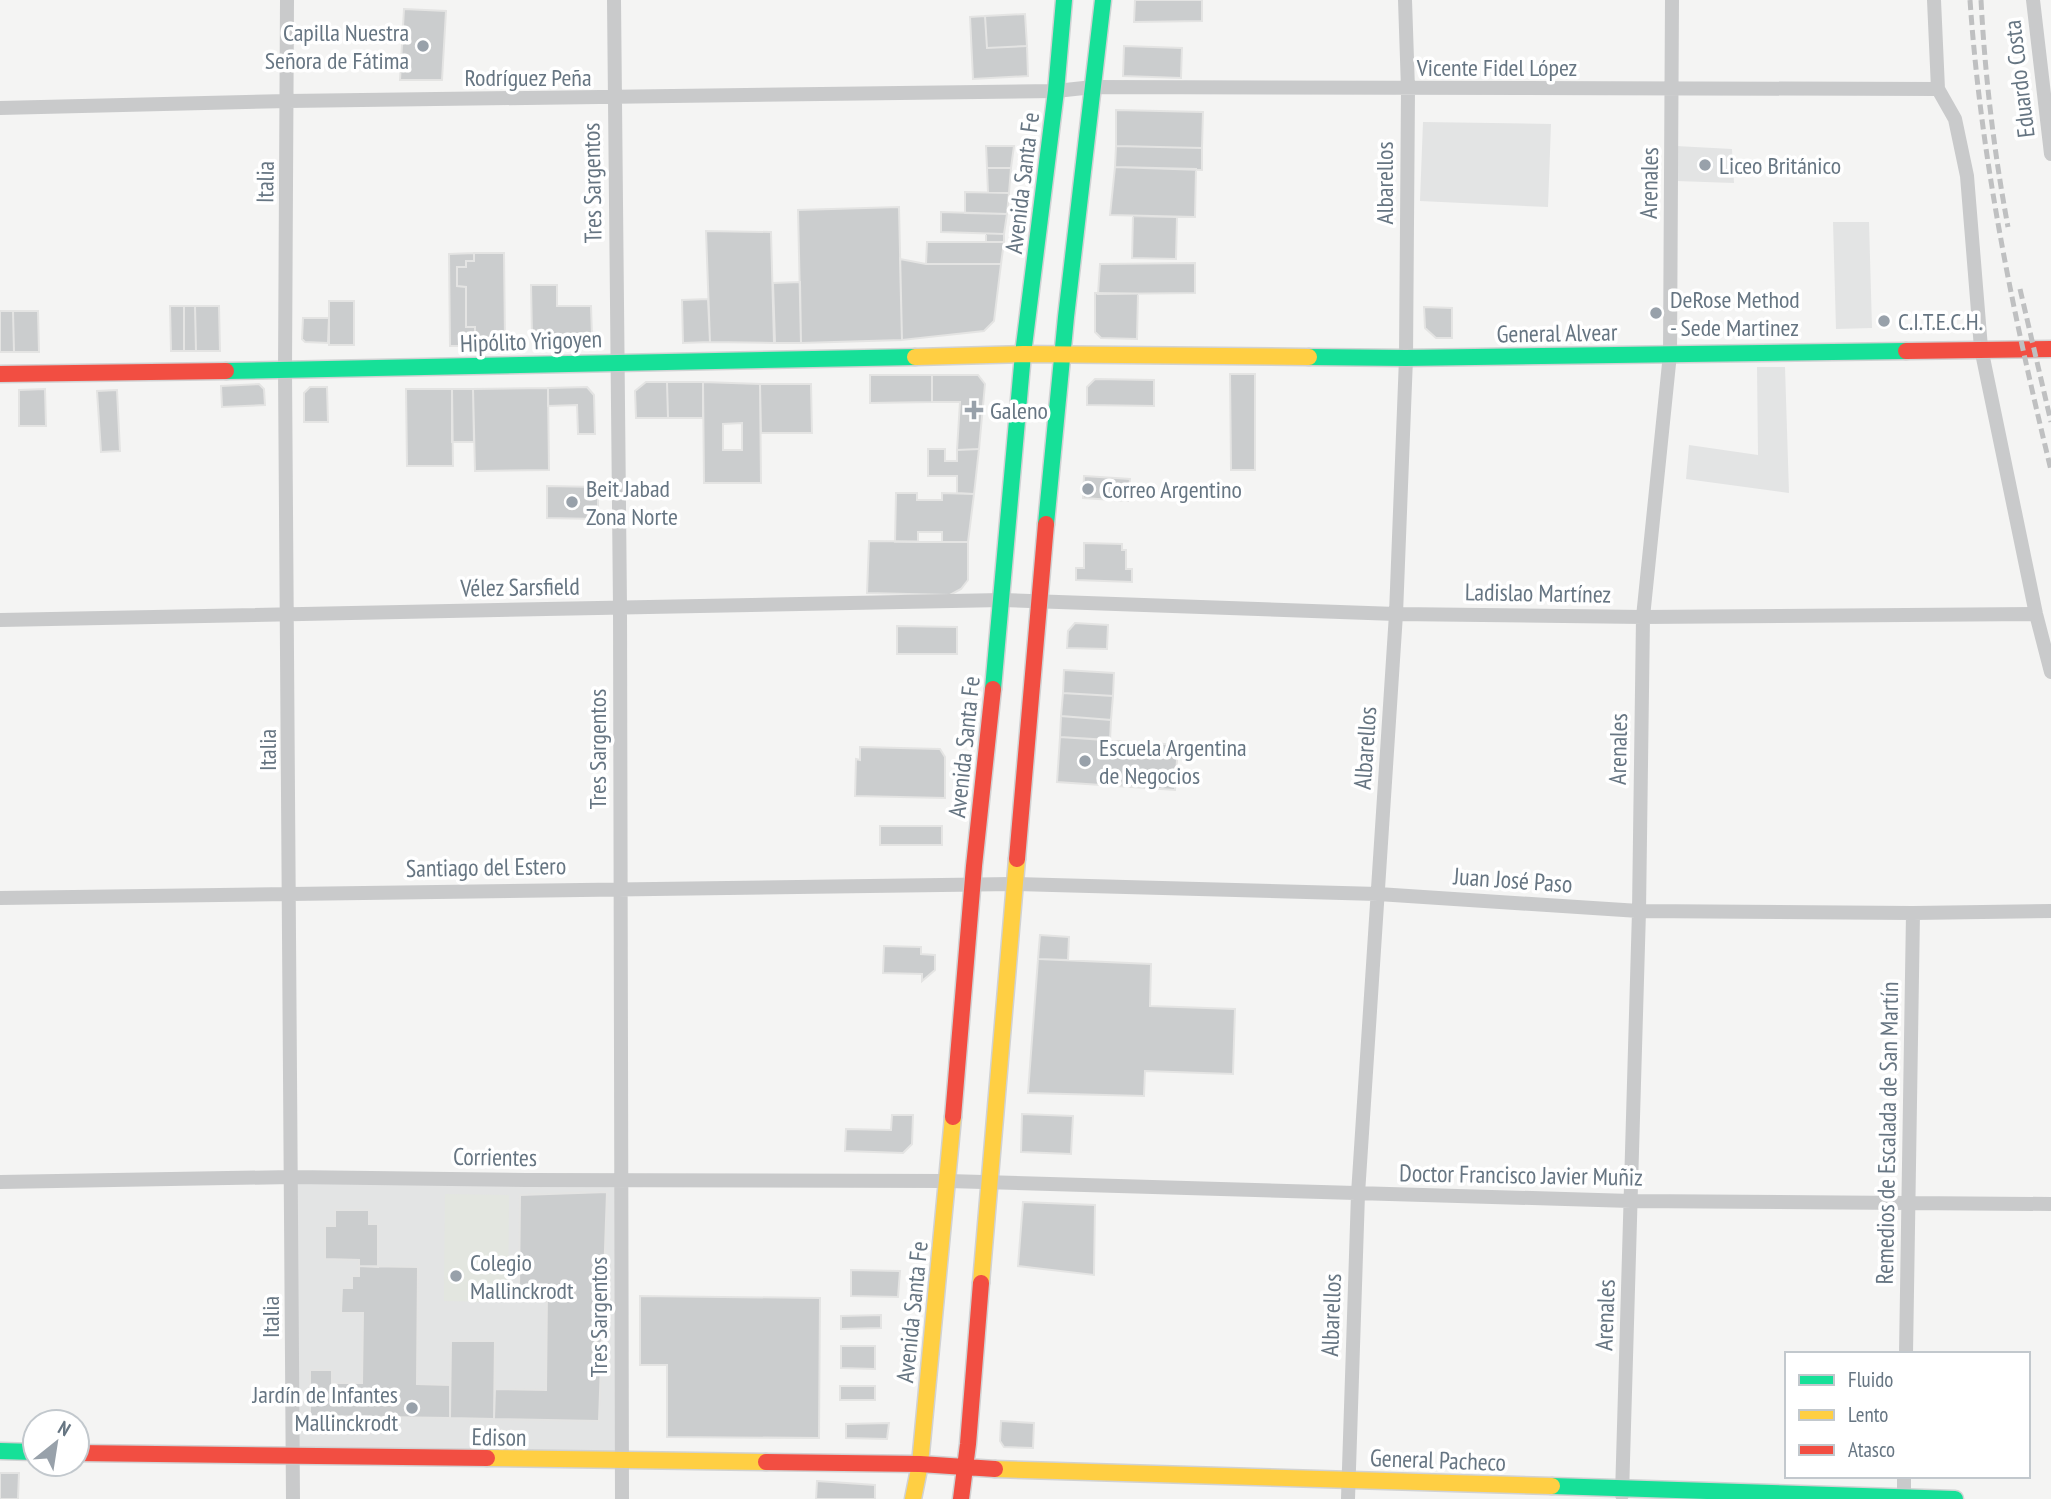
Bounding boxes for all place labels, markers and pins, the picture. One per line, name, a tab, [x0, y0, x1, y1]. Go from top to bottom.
place label: Capilla Nuestra Señora de Fátima	[265, 17, 409, 76]
marker: Capilla Nuestra Señora de Fátima	[415, 38, 431, 54]
place label: Liceo Británico	[1719, 150, 1841, 181]
marker: Liceo Británico	[1697, 157, 1713, 173]
place label: DeRose Method - Sede Martinez	[1670, 284, 1800, 343]
marker: DeRose Method - Sede Martinez	[1648, 305, 1664, 321]
place label: C.I.T.E.C.H.	[1898, 306, 1983, 337]
marker: C.I.T.E.C.H.	[1876, 313, 1892, 329]
place label: Galeno	[990, 395, 1048, 426]
marker: Galeno	[964, 400, 984, 420]
place label: Beit Jabad Zona Norte	[586, 473, 678, 532]
place label: Correo Argentino	[1102, 474, 1242, 505]
marker: Correo Argentino	[1080, 481, 1096, 497]
marker: Beit Jabad Zona Norte	[564, 494, 580, 510]
place label: Escuela Argentina de Negocios	[1099, 732, 1247, 791]
marker: Escuela Argentina de Negocios	[1077, 753, 1093, 769]
place label: Colegio Mallinckrodt	[470, 1247, 574, 1306]
marker: Colegio Mallinckrodt	[448, 1268, 464, 1284]
place label: Jardín de Infantes Mallinckrodt	[252, 1379, 398, 1438]
marker: Jardín de Infantes Mallinckrodt	[404, 1400, 420, 1416]

